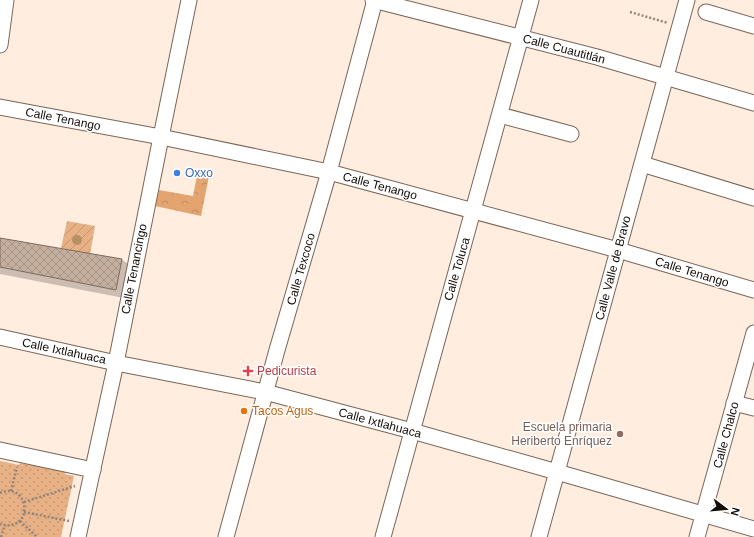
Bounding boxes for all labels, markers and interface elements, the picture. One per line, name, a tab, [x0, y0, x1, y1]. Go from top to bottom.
street label: Calle Cuautitlán	[521, 31, 607, 67]
street label: Calle Tenango	[24, 105, 102, 133]
place label: Oxxo	[185, 166, 213, 180]
marker: Oxxo	[172, 168, 182, 178]
street label: Calle Tenango	[341, 169, 419, 203]
street label: Calle Valle de Bravo	[592, 214, 634, 322]
street label: Calle Tenancingo	[118, 222, 150, 315]
street label: Calle Texcoco	[284, 231, 318, 307]
street label: Calle Toluca	[441, 235, 473, 302]
street label: Calle Tenango	[653, 254, 731, 290]
street label: Calle Ixtlahuaca	[21, 335, 108, 367]
place label: Pedicurista	[257, 364, 317, 378]
marker: Pedicurista	[242, 365, 254, 377]
street label: Calle Chalco	[710, 400, 742, 470]
place label: Tacos Agus	[252, 404, 313, 418]
street label: Calle Ixtlahuaca	[337, 405, 423, 441]
marker: Tacos Agus	[239, 406, 249, 416]
place label: Escuela primaria Heriberto Enríquez	[511, 420, 612, 448]
marker: Escuela primaria Heriberto Enríquez	[615, 429, 625, 439]
north arrow	[706, 489, 746, 529]
text: N	[729, 506, 742, 517]

